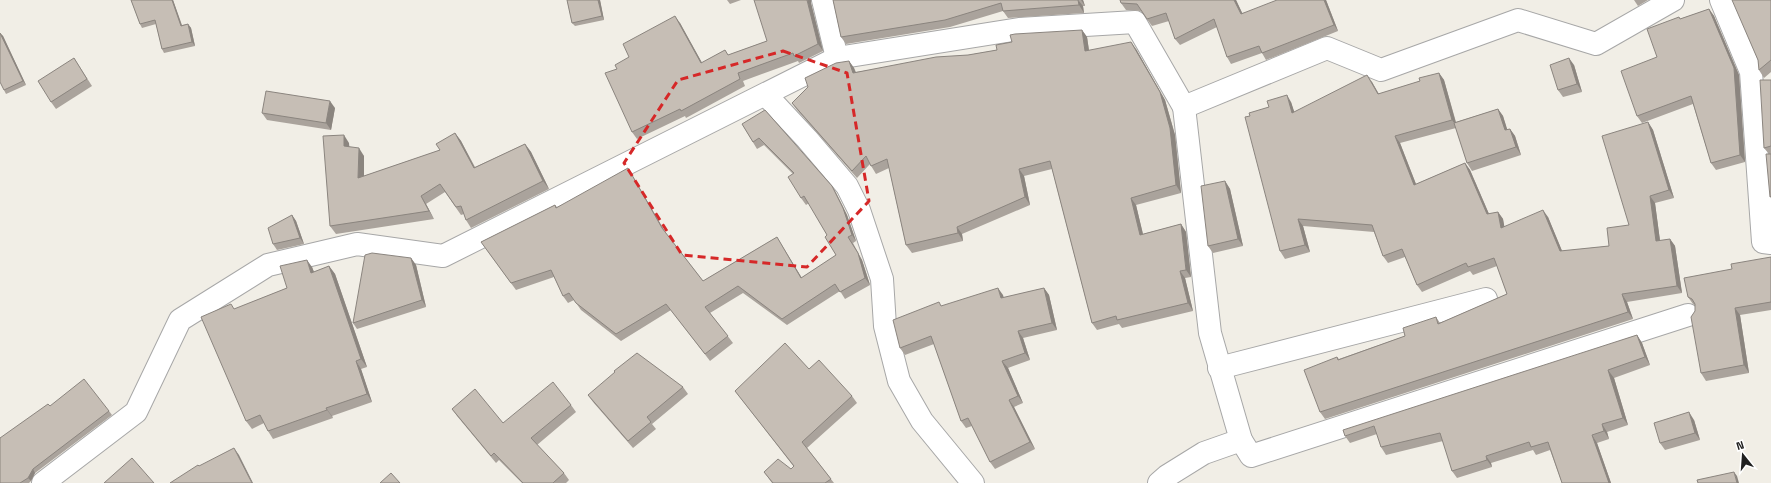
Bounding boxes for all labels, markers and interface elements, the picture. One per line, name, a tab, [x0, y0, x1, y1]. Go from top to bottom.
north arrow	[1723, 435, 1763, 475]
text: N	[1735, 438, 1746, 453]

